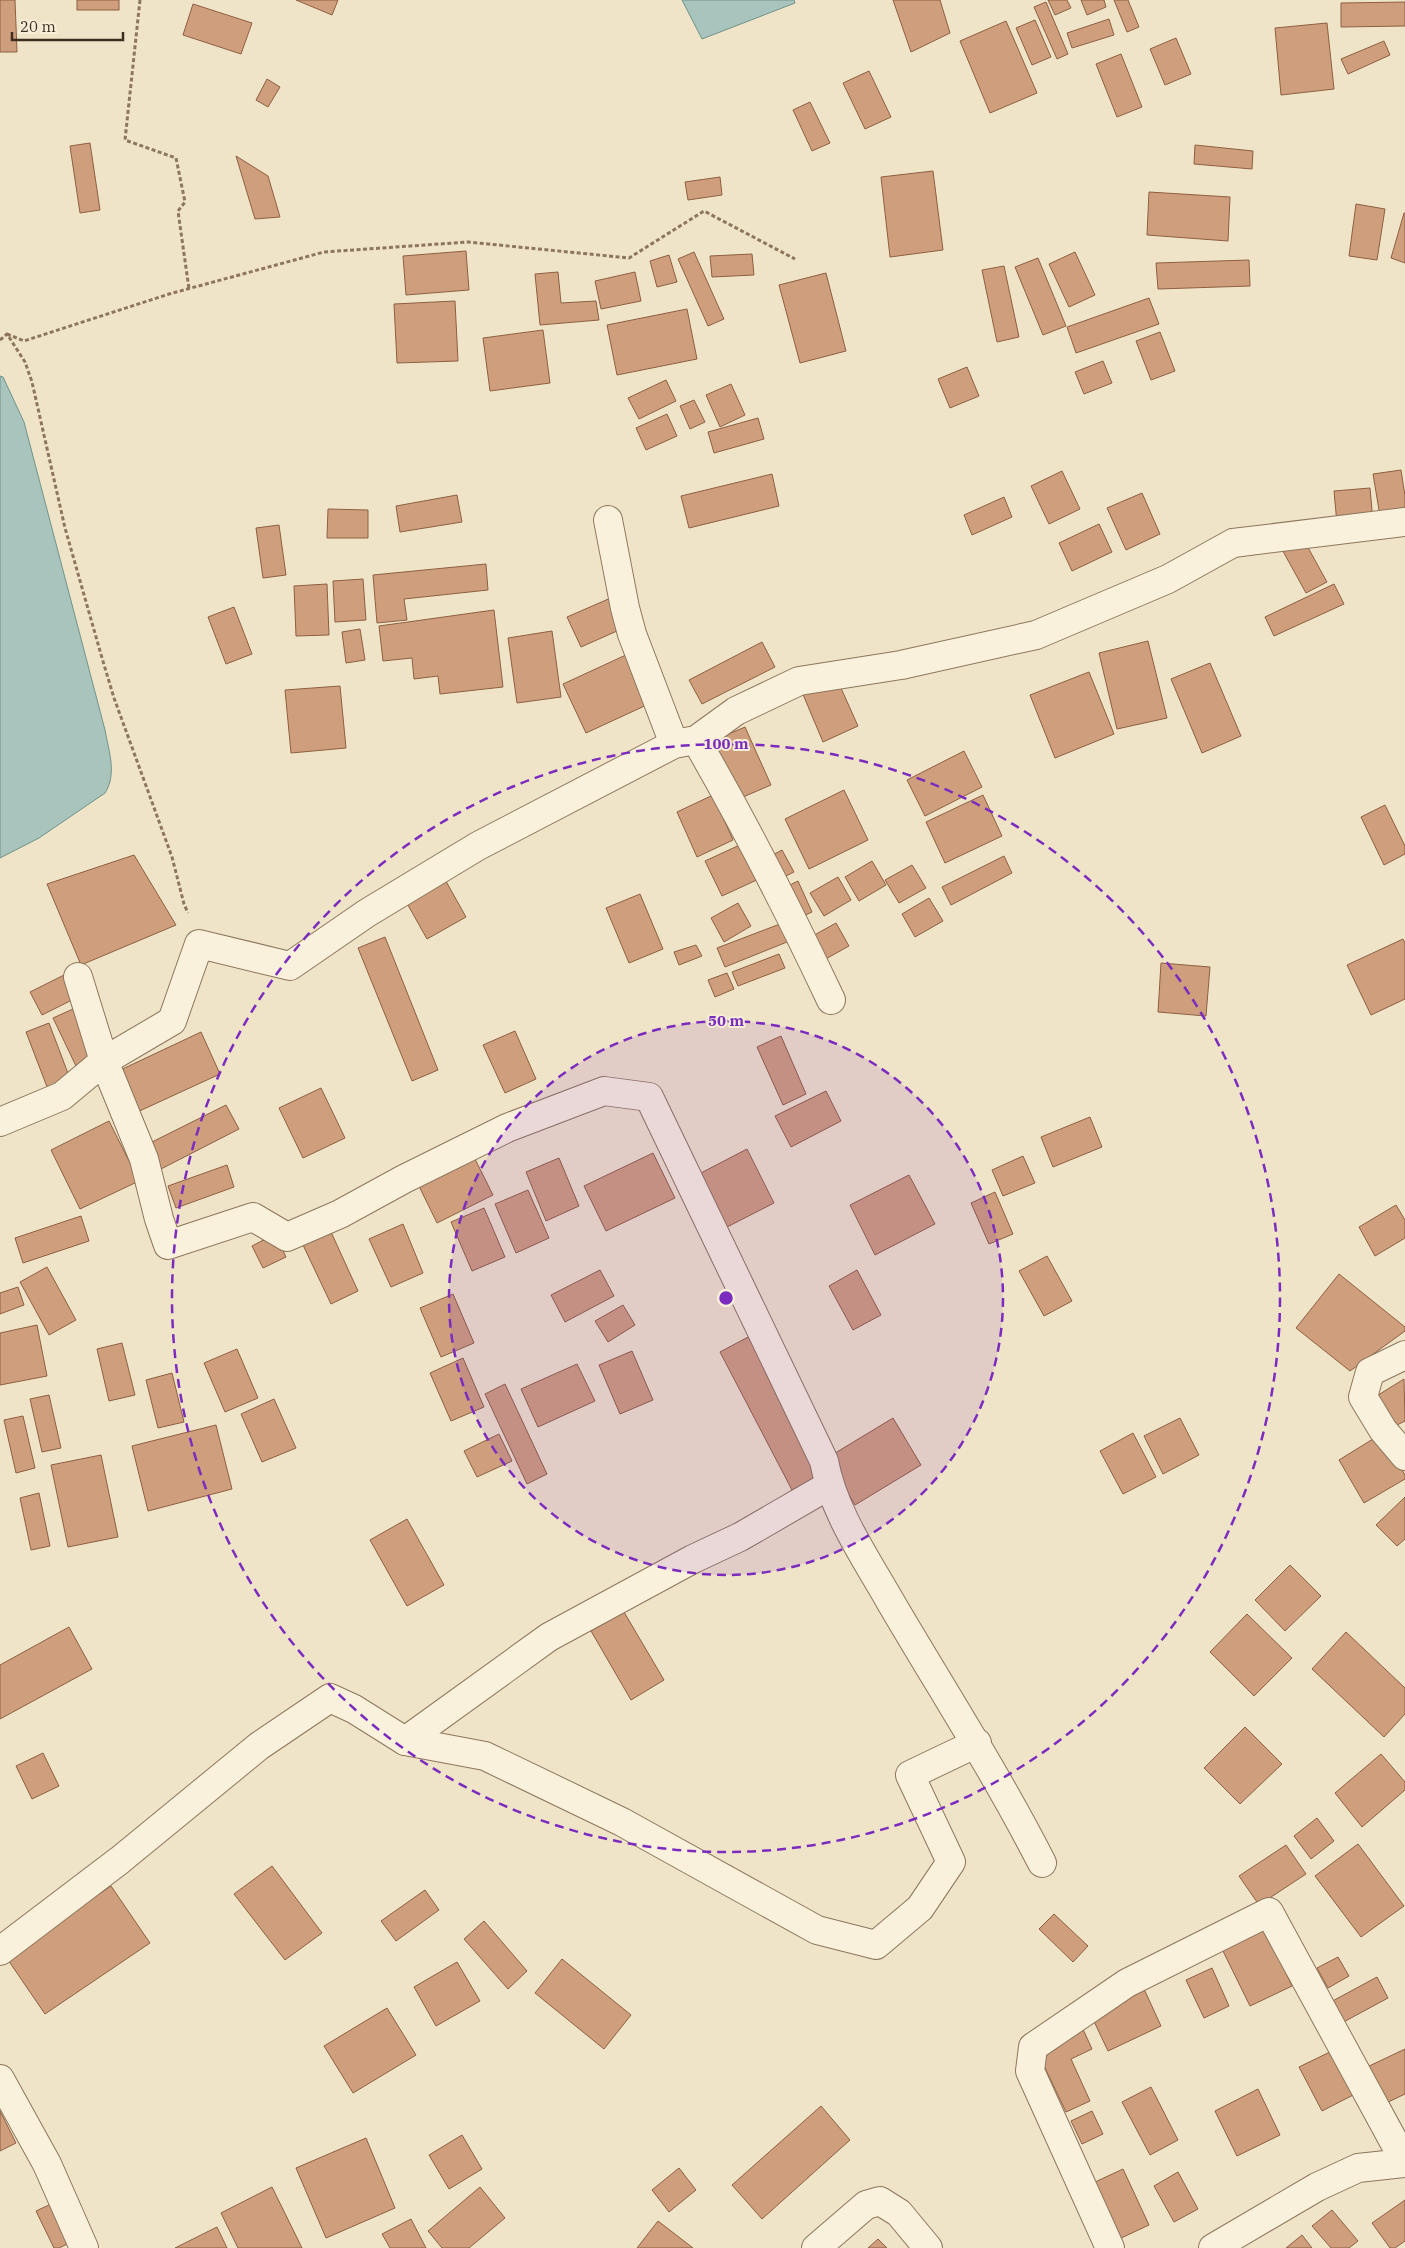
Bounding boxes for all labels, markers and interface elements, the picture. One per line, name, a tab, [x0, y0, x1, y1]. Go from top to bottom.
scale bar	[12, 10, 124, 42]
text: 20 m	[20, 17, 56, 36]
text: 100 m	[703, 734, 749, 753]
text: 50 m	[708, 1011, 744, 1030]
centre of rings	[717, 1289, 735, 1307]

